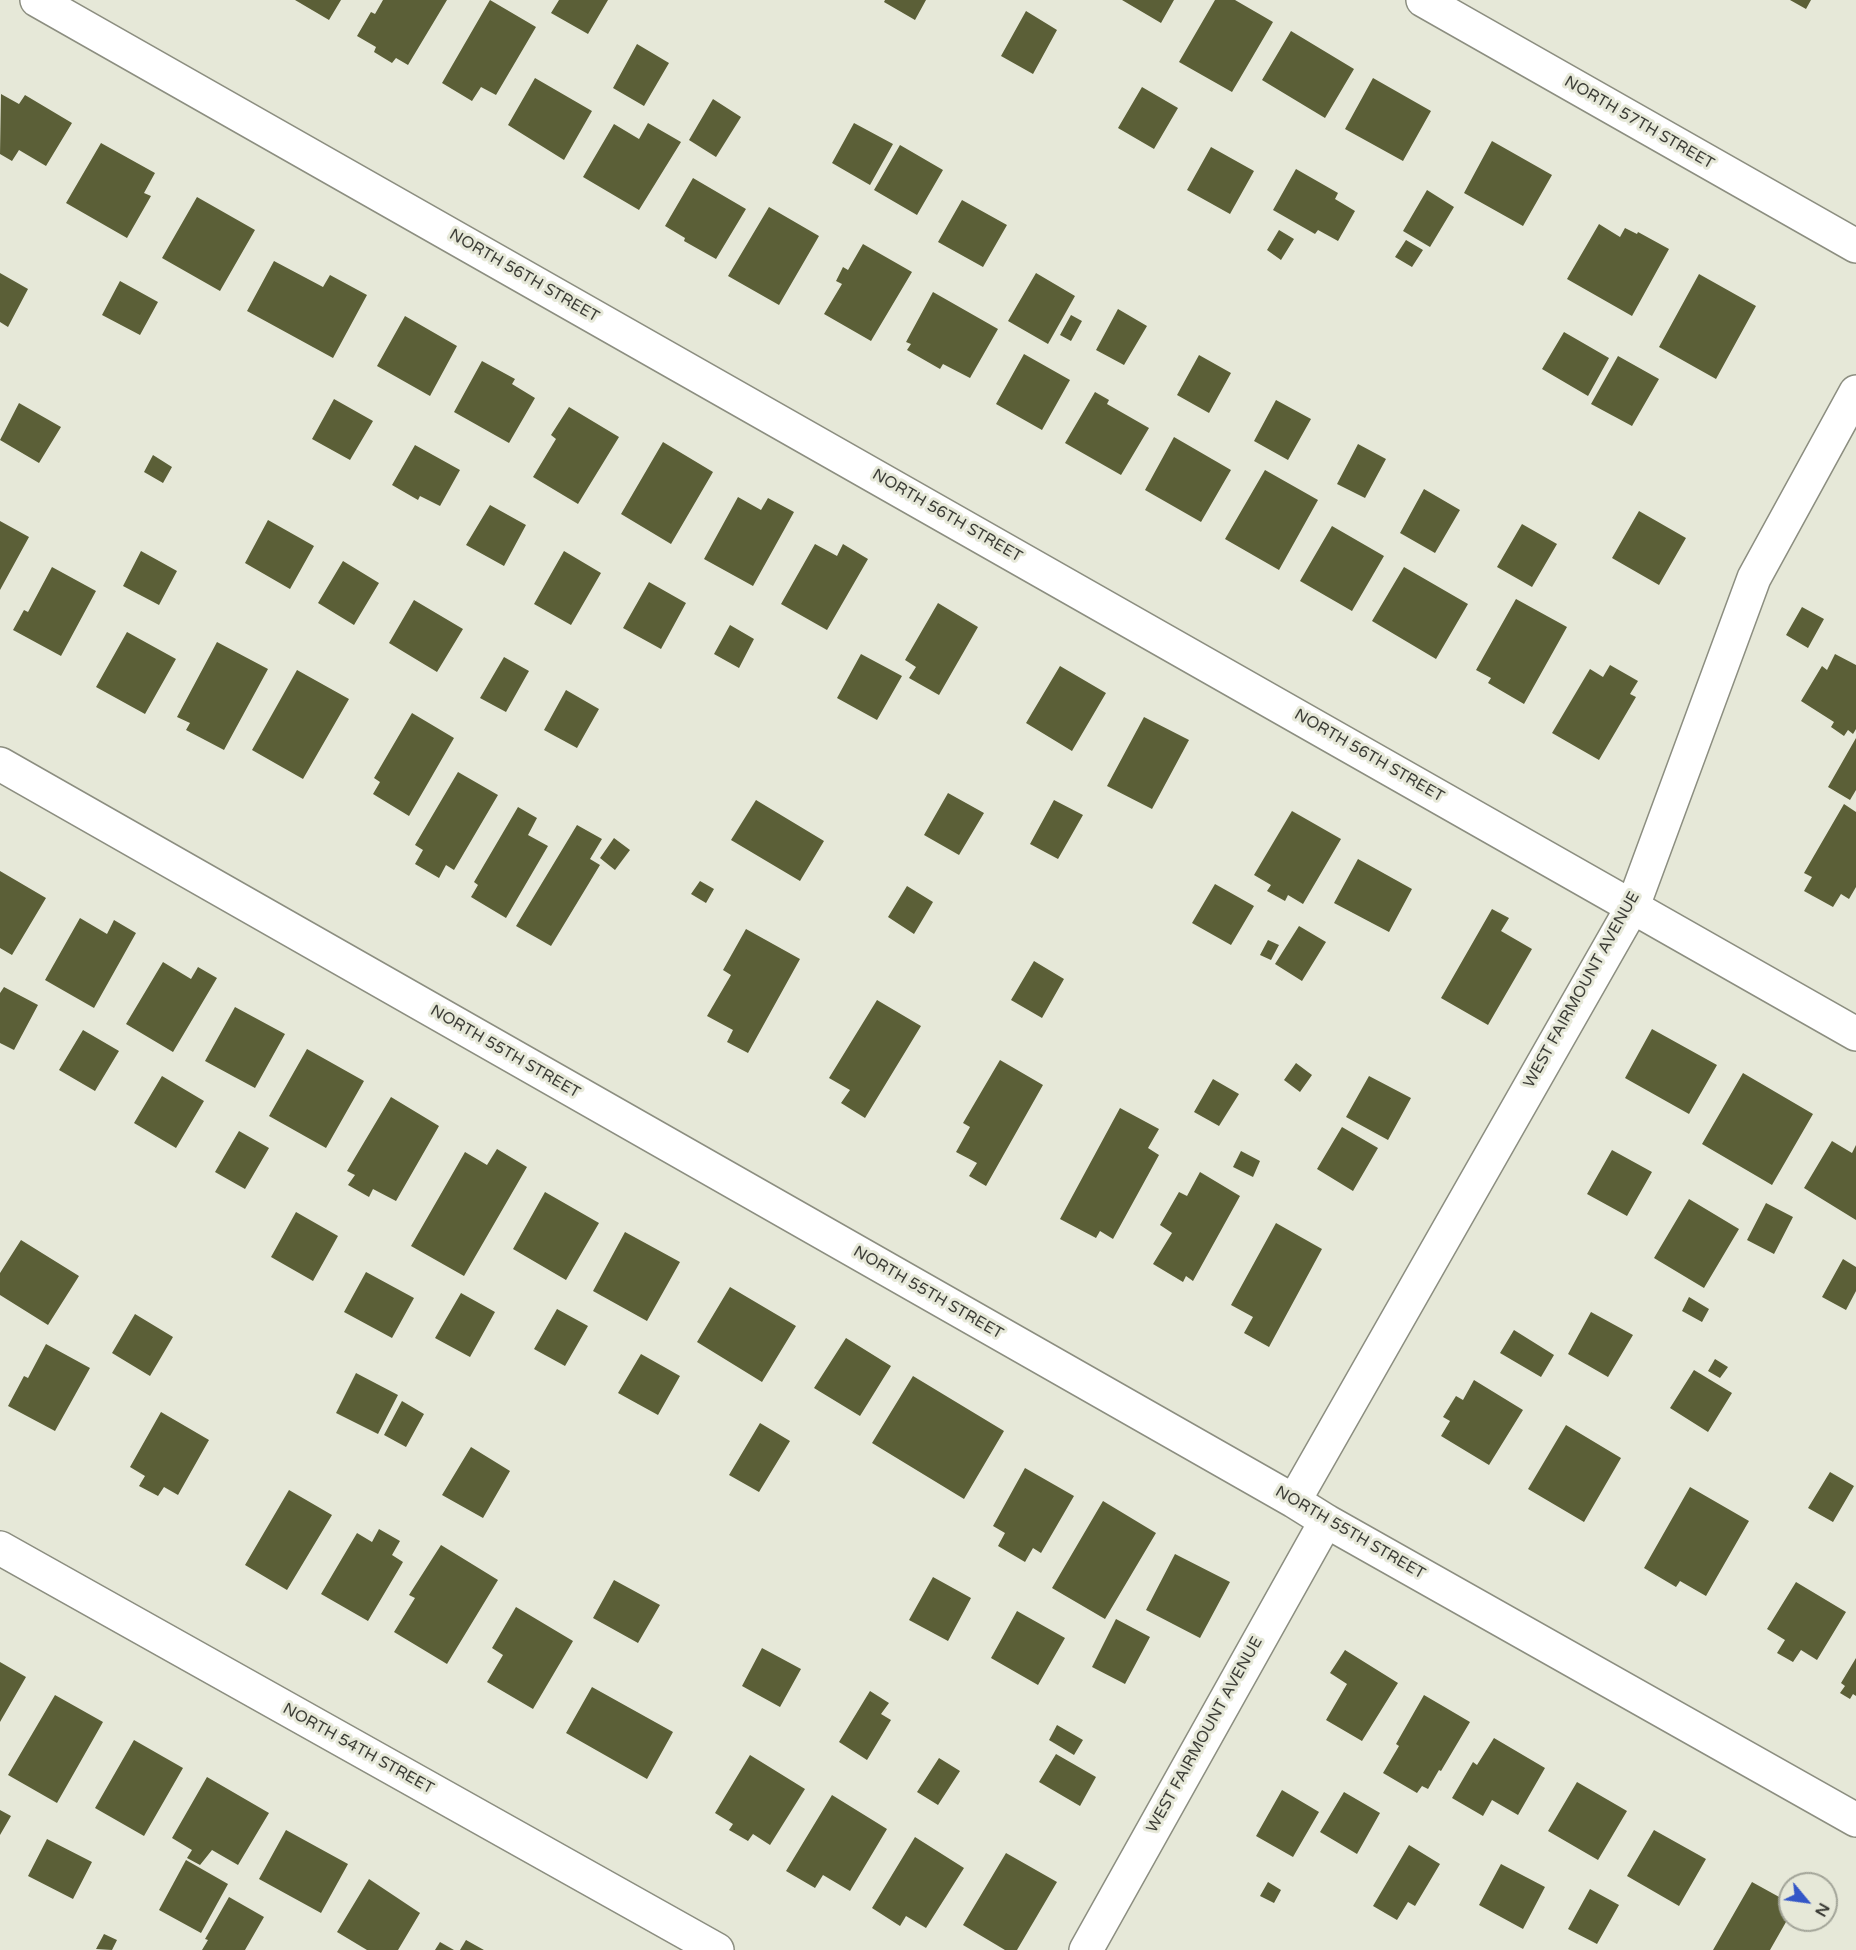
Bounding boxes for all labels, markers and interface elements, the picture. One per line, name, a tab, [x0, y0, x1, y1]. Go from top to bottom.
street label: NORTH 57TH STREET	[1561, 72, 1717, 174]
street label: NORTH 56TH STREET	[446, 225, 602, 327]
street label: NORTH 56TH STREET	[869, 465, 1025, 567]
street label: NORTH 56TH STREET	[1291, 705, 1447, 807]
street label: WEST FAIRMOUNT AVENUE	[1520, 889, 1644, 1091]
street label: NORTH 55TH STREET	[427, 1001, 583, 1103]
street label: NORTH 55TH STREET	[850, 1242, 1006, 1344]
street label: NORTH 55TH STREET	[1272, 1482, 1428, 1584]
street label: WEST FAIRMOUNT AVENUE	[1143, 1634, 1267, 1836]
street label: NORTH 54TH STREET	[279, 1699, 437, 1799]
north arrow	[1778, 1872, 1838, 1932]
text: N	[1810, 1899, 1834, 1920]

